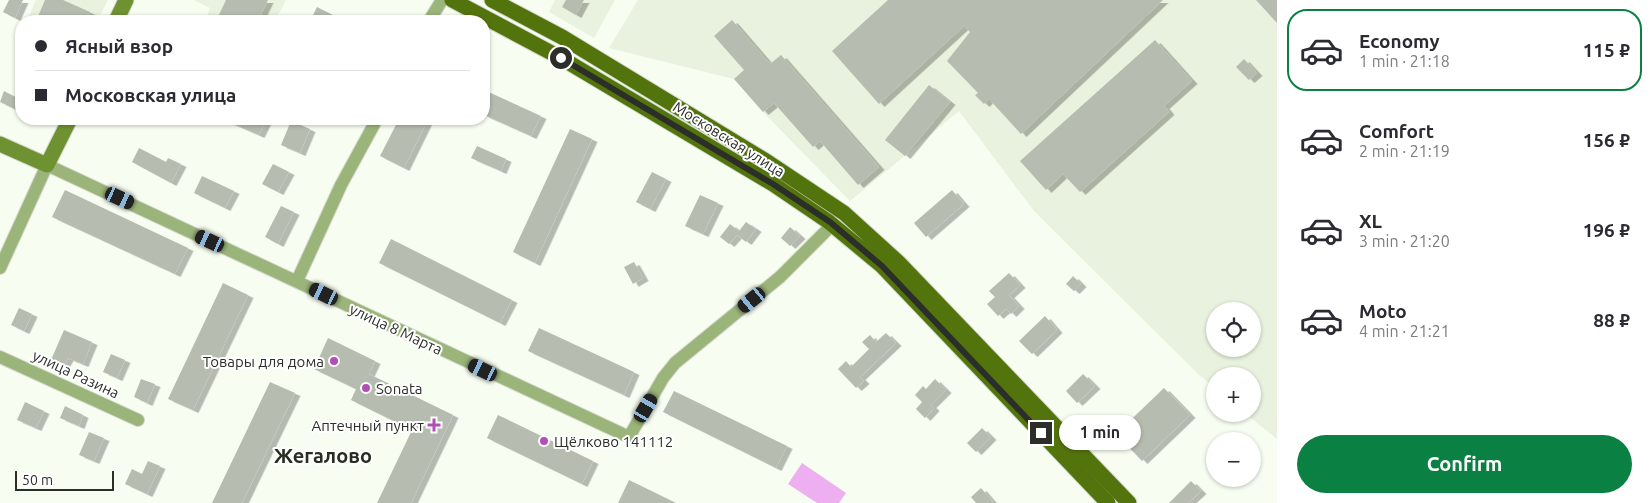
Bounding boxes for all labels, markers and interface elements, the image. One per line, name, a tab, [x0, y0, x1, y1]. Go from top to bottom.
icon: car	[1299, 28, 1344, 73]
text: Economy	[1359, 30, 1440, 52]
text: Ясный взор	[65, 35, 173, 57]
text: 115 ₽	[1583, 39, 1630, 61]
route start	[550, 47, 572, 69]
text: 1 min · 21:18	[1359, 52, 1450, 70]
text: Московская улица	[65, 84, 236, 106]
street label: Московская улица	[670, 98, 788, 180]
icon: car	[1299, 118, 1344, 163]
text: Comfort	[1359, 120, 1434, 142]
text: 156 ₽	[1583, 129, 1630, 151]
text: 2 min · 21:19	[1359, 142, 1450, 160]
car	[103, 185, 136, 211]
icon: car	[1299, 208, 1344, 253]
text: XL	[1359, 210, 1382, 232]
text: 196 ₽	[1583, 219, 1630, 241]
car	[193, 228, 226, 254]
text: 3 min · 21:20	[1359, 232, 1450, 250]
car	[307, 281, 340, 307]
car	[735, 285, 768, 315]
icon: car	[1299, 298, 1344, 343]
street label: улица 8 Марта	[347, 300, 445, 358]
text: Moto	[1359, 300, 1407, 322]
map controls	[1206, 302, 1261, 487]
button: locate	[1206, 302, 1261, 357]
text: 88 ₽	[1593, 309, 1630, 331]
text: 4 min · 21:21	[1359, 322, 1450, 340]
street label: улица Разина	[30, 347, 122, 401]
place label: Товары для дома	[203, 353, 324, 370]
marker: Товары для дома	[328, 355, 340, 367]
car	[466, 357, 499, 383]
button: +	[1206, 367, 1261, 422]
place label: Sonata	[376, 380, 423, 397]
marker: Sonata	[360, 382, 372, 394]
car	[632, 391, 659, 425]
callout: 1 min	[1058, 416, 1141, 450]
place label: Аптечный пункт	[312, 417, 424, 434]
marker: Аптечный пункт	[428, 419, 440, 431]
route end	[1030, 422, 1052, 444]
text: 1 min	[1080, 423, 1120, 441]
button: −	[1206, 432, 1261, 487]
place label: Щёлково 141112	[554, 433, 673, 450]
marker: Щёлково 141112	[538, 435, 550, 447]
button: Confirm	[1297, 435, 1632, 493]
district label: Жегалово	[274, 444, 372, 467]
scale bar	[15, 468, 114, 491]
text: 50 m	[22, 472, 53, 488]

